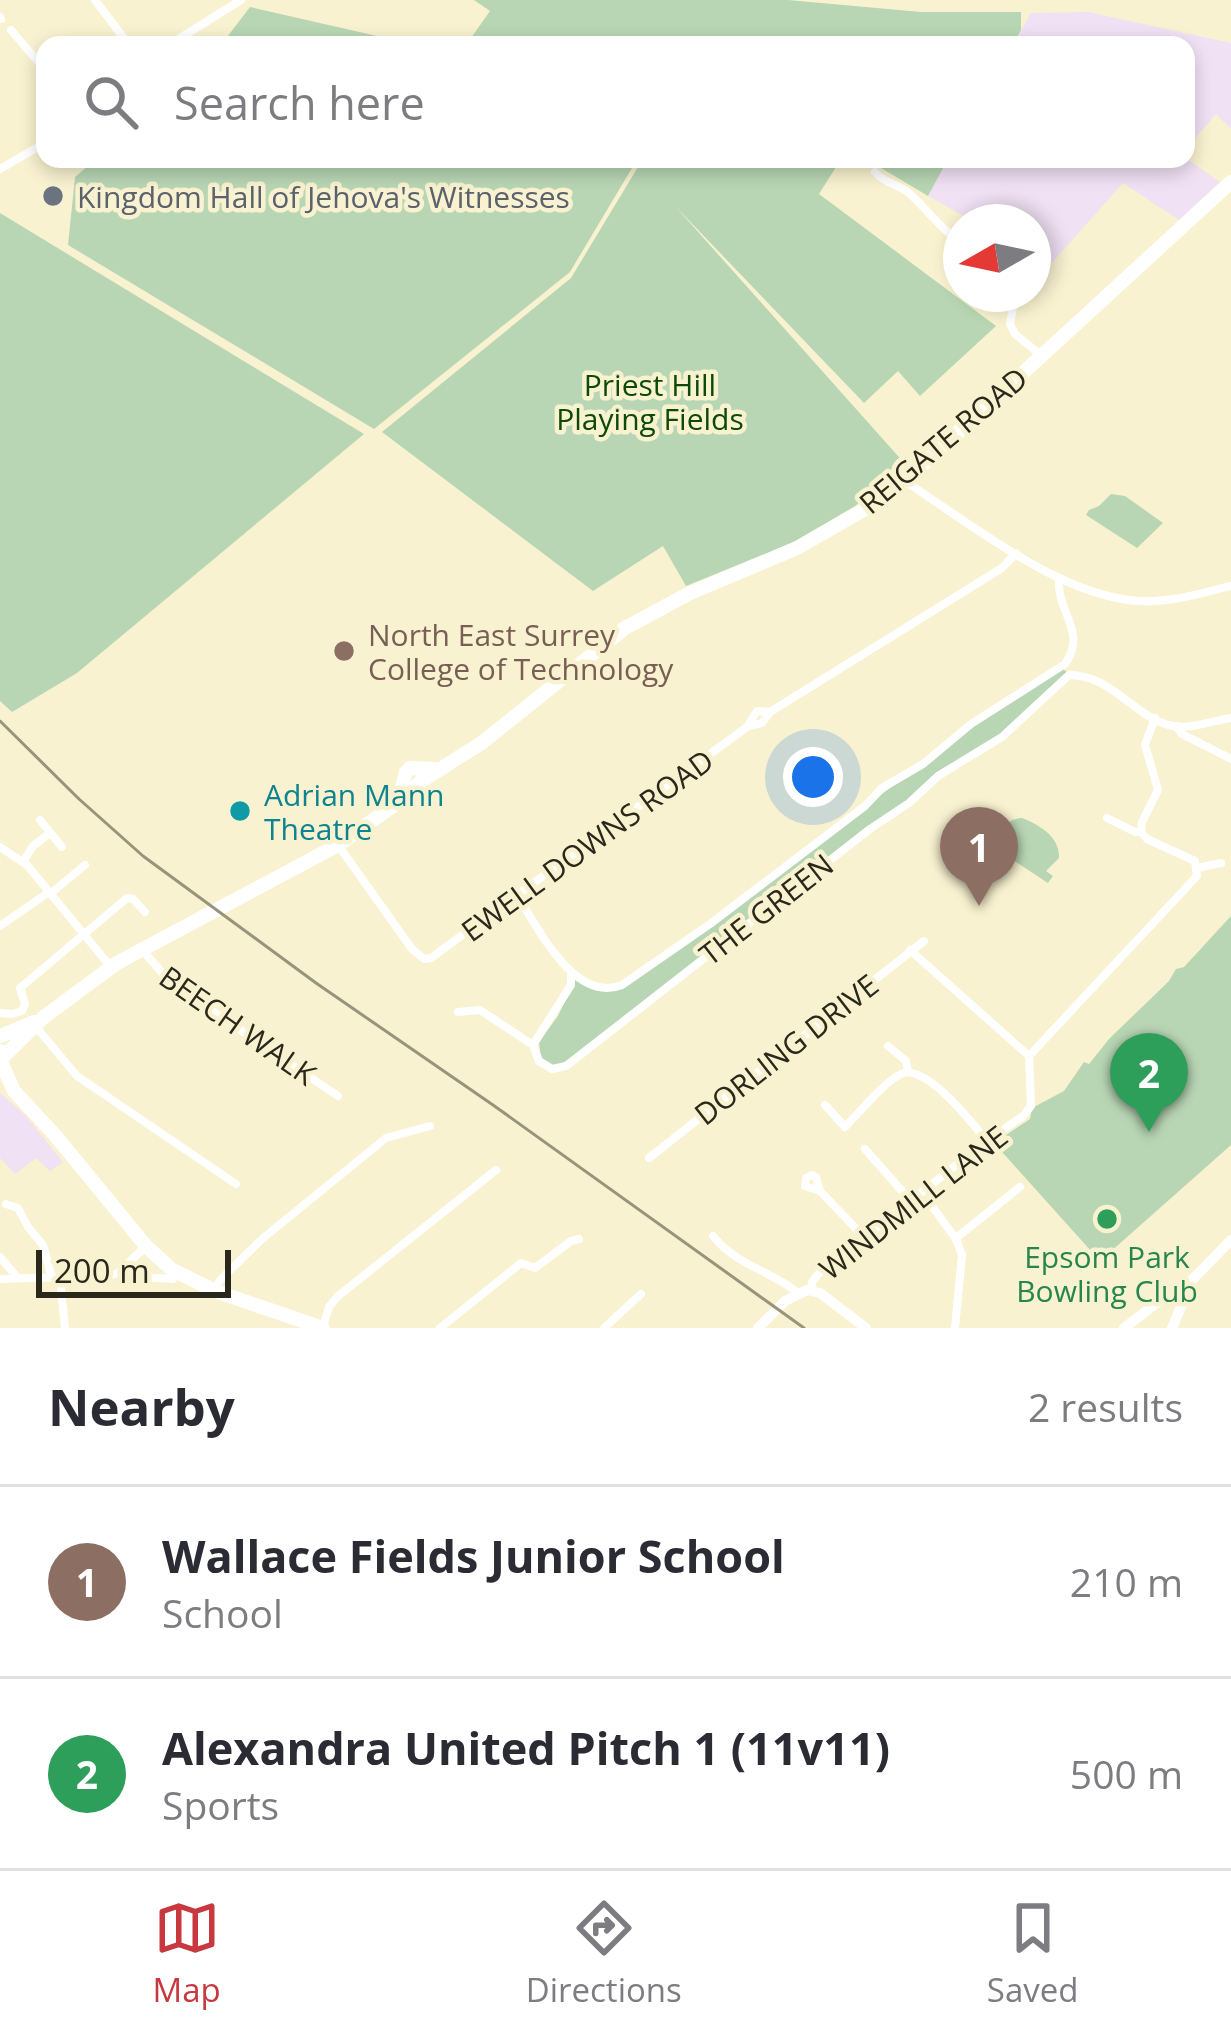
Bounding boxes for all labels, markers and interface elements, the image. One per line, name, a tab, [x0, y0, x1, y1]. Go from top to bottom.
search box	[36, 36, 1195, 168]
icon: search	[78, 69, 144, 135]
text: Search here	[174, 72, 425, 133]
place label: Kingdom Hall of Jehova's Witnesses	[77, 176, 570, 217]
marker: Kingdom Hall of Jehova's Witnesses	[40, 183, 66, 209]
north arrow	[943, 204, 1051, 312]
street label: REIGATE ROAD	[850, 357, 1036, 523]
park label: Priest Hill Playing Fields	[556, 364, 744, 439]
place label: North East Surrey College of Technology	[368, 614, 674, 689]
marker: North East Surrey College of Technology	[331, 638, 357, 664]
street label: EWELL DOWNS ROAD	[453, 740, 721, 950]
your location	[783, 747, 843, 807]
place label: Adrian Mann Theatre	[264, 774, 444, 849]
marker: Adrian Mann Theatre	[227, 798, 253, 824]
pin: 1	[940, 807, 1018, 906]
street label: THE GREEN	[691, 844, 841, 974]
street label: BEECH WALK	[152, 956, 325, 1094]
street label: DORLING DRIVE	[685, 964, 887, 1134]
pin: 2	[1110, 1033, 1188, 1132]
street label: WINDMILL LANE	[810, 1115, 1016, 1289]
marker: Epsom Park Bowling Club	[1094, 1206, 1120, 1232]
place label: Epsom Park Bowling Club	[1016, 1236, 1198, 1311]
scale bar	[36, 1244, 231, 1297]
text: 200 m	[54, 1248, 150, 1293]
text: Nearby	[48, 1371, 235, 1441]
text: 2 results	[1028, 1380, 1183, 1433]
text: Wallace Fields Junior School	[162, 1525, 785, 1586]
text: 1	[76, 1555, 98, 1608]
text: 210 m	[1070, 1555, 1183, 1608]
text: School	[162, 1586, 283, 1639]
text: Alexandra United Pitch 1 (11v11)	[162, 1717, 890, 1778]
text: 2	[76, 1747, 98, 1800]
text: 500 m	[1070, 1747, 1183, 1800]
text: Sports	[162, 1778, 279, 1831]
tab: Map	[153, 1895, 221, 2012]
tab: Directions	[526, 1895, 682, 2012]
tab: Saved	[987, 1895, 1078, 2012]

